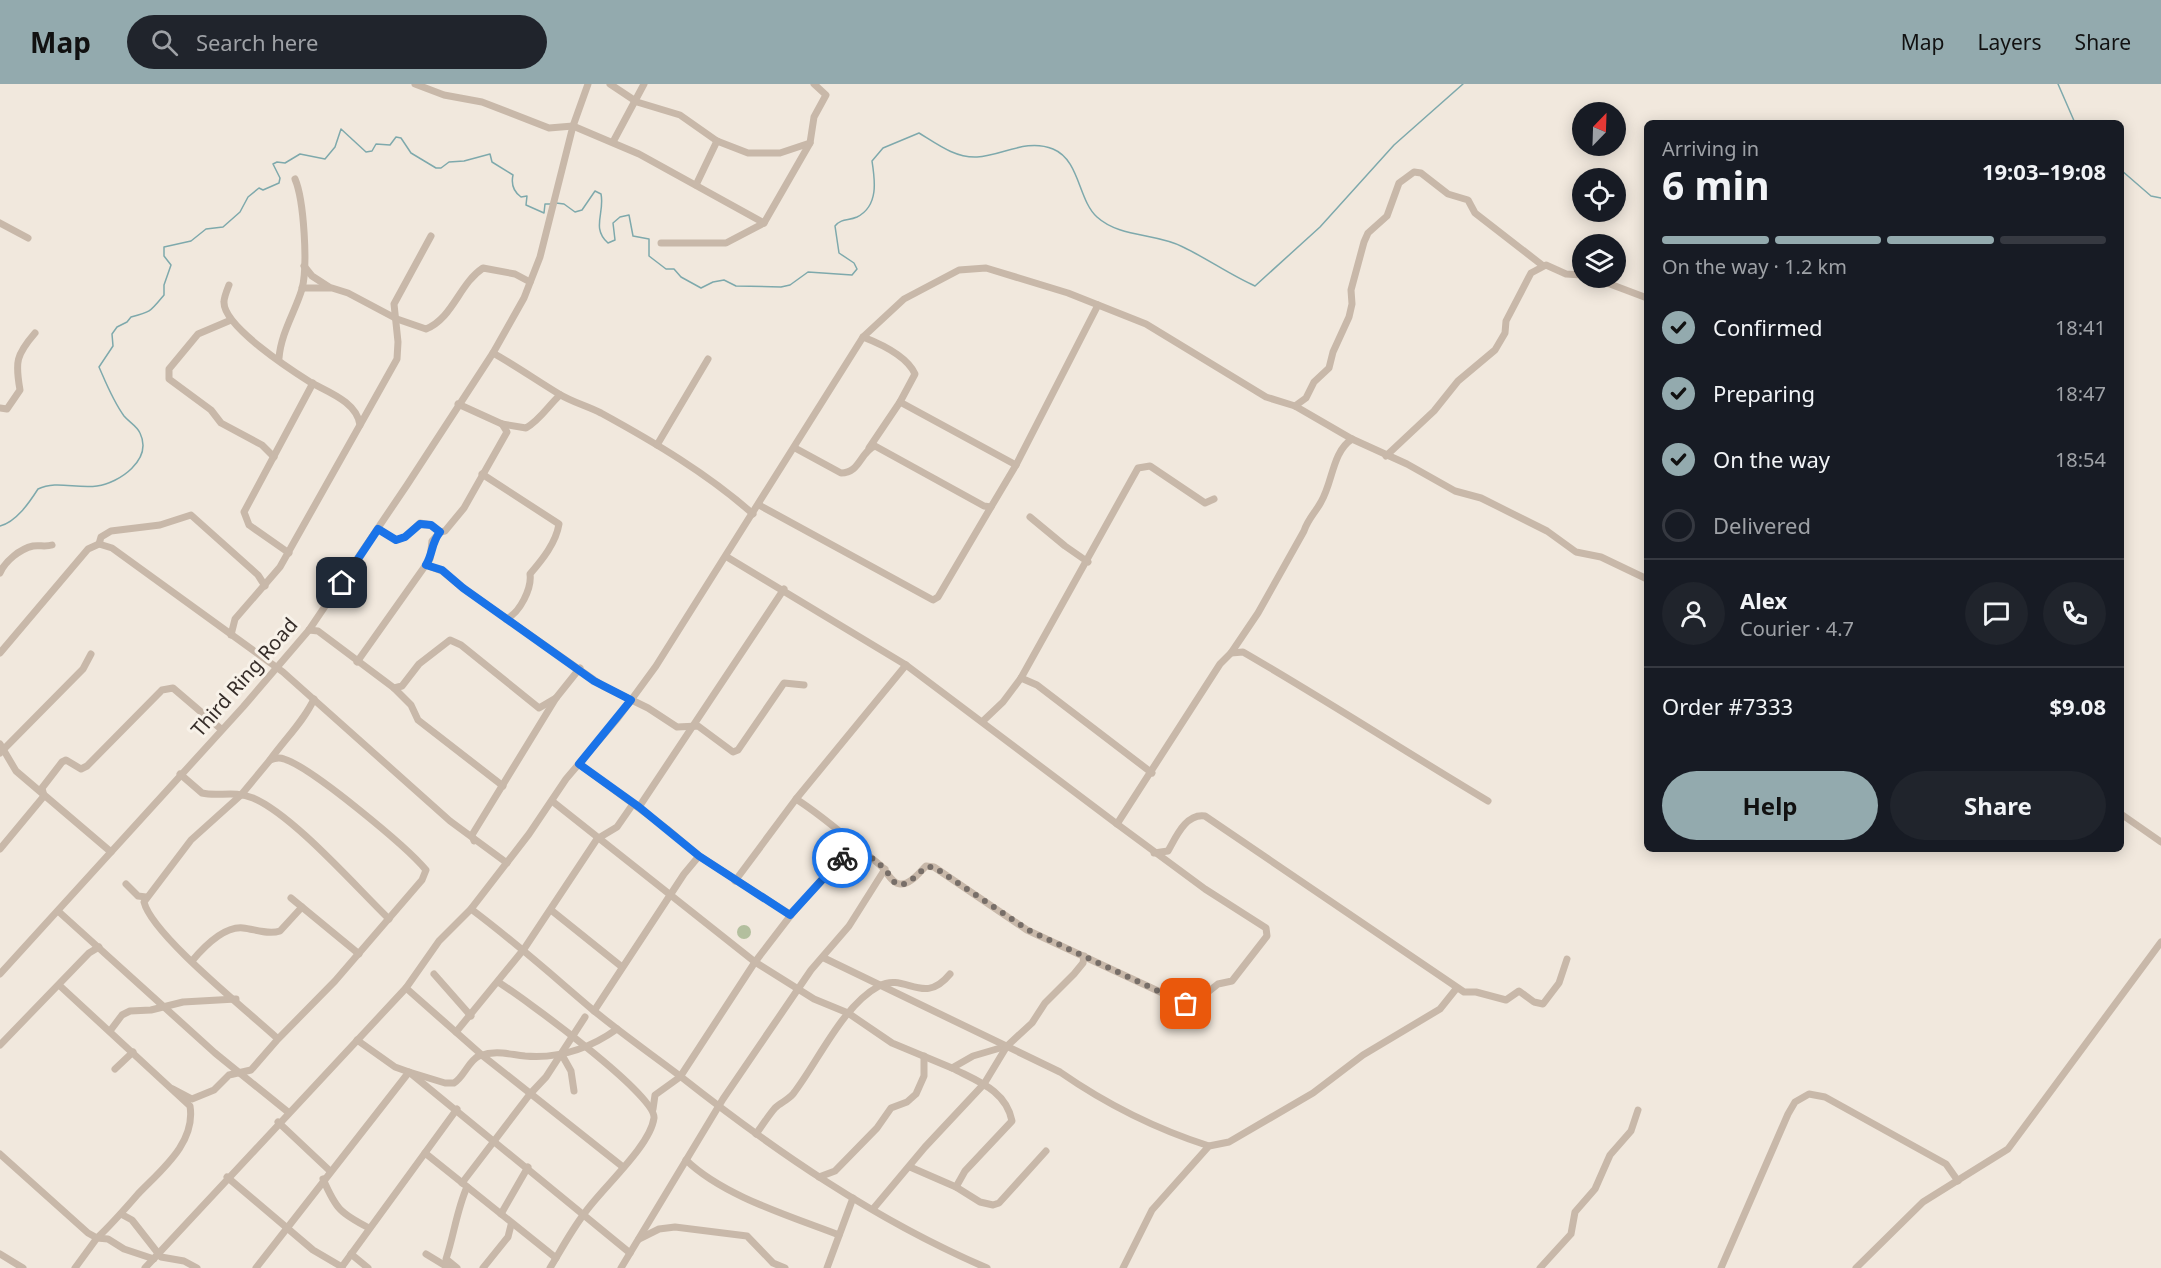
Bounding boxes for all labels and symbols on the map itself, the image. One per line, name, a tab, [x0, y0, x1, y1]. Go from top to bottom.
north arrow	[1572, 102, 1626, 156]
pin	[316, 557, 367, 608]
street label: Third Ring Road	[185, 612, 303, 742]
courier	[812, 828, 872, 888]
pin	[1160, 978, 1211, 1029]

